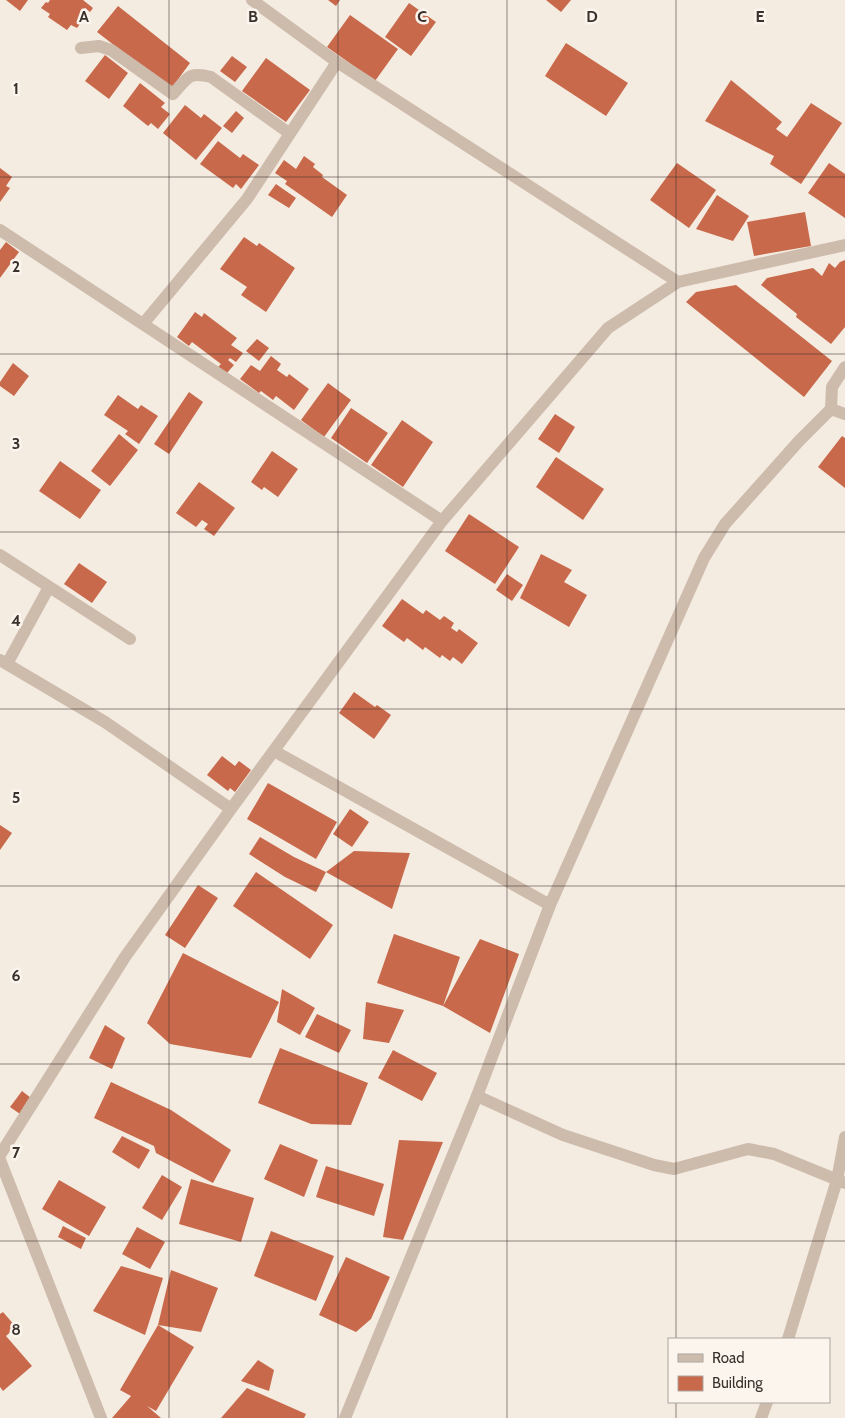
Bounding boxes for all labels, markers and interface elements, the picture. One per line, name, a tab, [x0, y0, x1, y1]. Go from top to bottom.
text: A	[79, 7, 89, 26]
text: B	[248, 7, 258, 26]
text: C	[417, 7, 427, 26]
text: D	[586, 7, 598, 26]
text: E	[755, 7, 765, 26]
text: 1	[13, 79, 19, 98]
text: 2	[12, 257, 20, 276]
text: 3	[12, 434, 20, 453]
text: 4	[11, 611, 21, 630]
text: 5	[12, 788, 20, 807]
text: 6	[12, 966, 21, 985]
text: 7	[12, 1143, 21, 1162]
text: 8	[11, 1320, 21, 1339]
legend	[668, 1338, 830, 1403]
text: Road	[712, 1349, 745, 1367]
text: Building	[712, 1374, 763, 1392]

